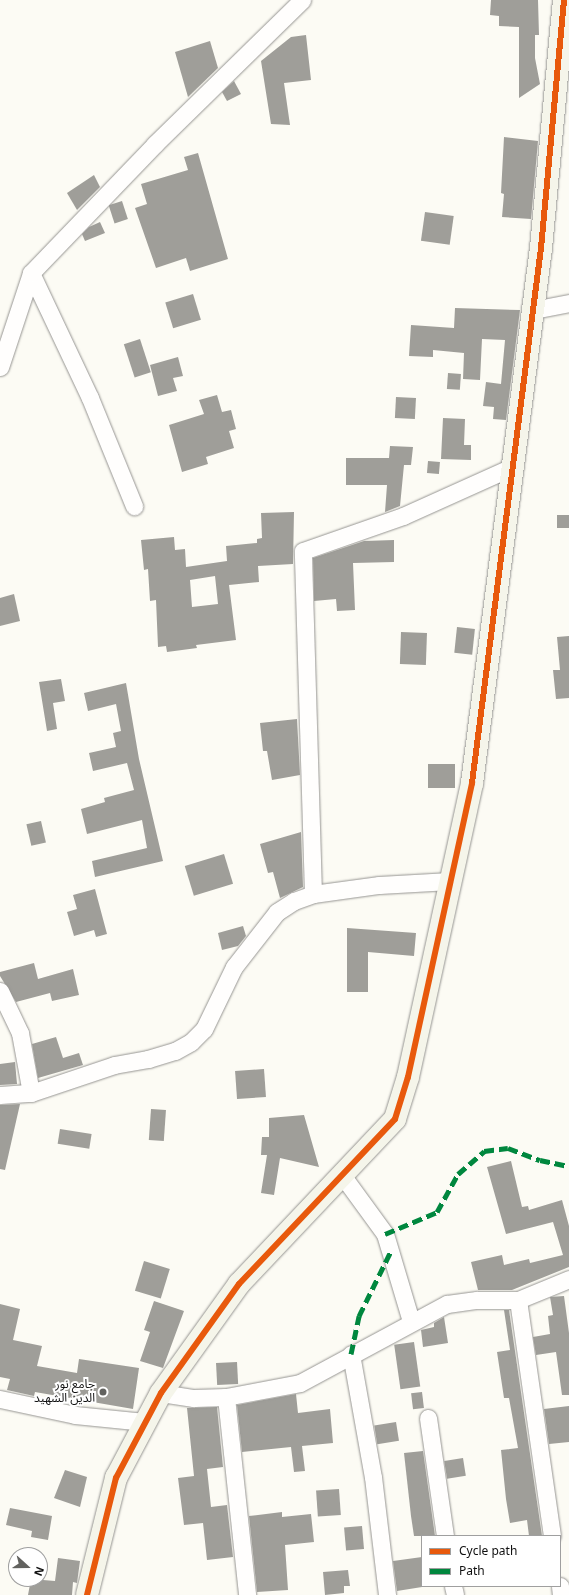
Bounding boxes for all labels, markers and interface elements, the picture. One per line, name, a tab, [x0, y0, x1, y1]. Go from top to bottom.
place label: جامع نور الدين الشهيد	[34, 1378, 95, 1406]
marker: جامع نور الدين الشهيد	[98, 1387, 108, 1397]
legend	[421, 1535, 561, 1587]
text: Cycle path	[459, 1539, 517, 1564]
north arrow	[8, 1547, 48, 1587]
text: Path	[459, 1559, 485, 1584]
text: N	[26, 1563, 51, 1579]

